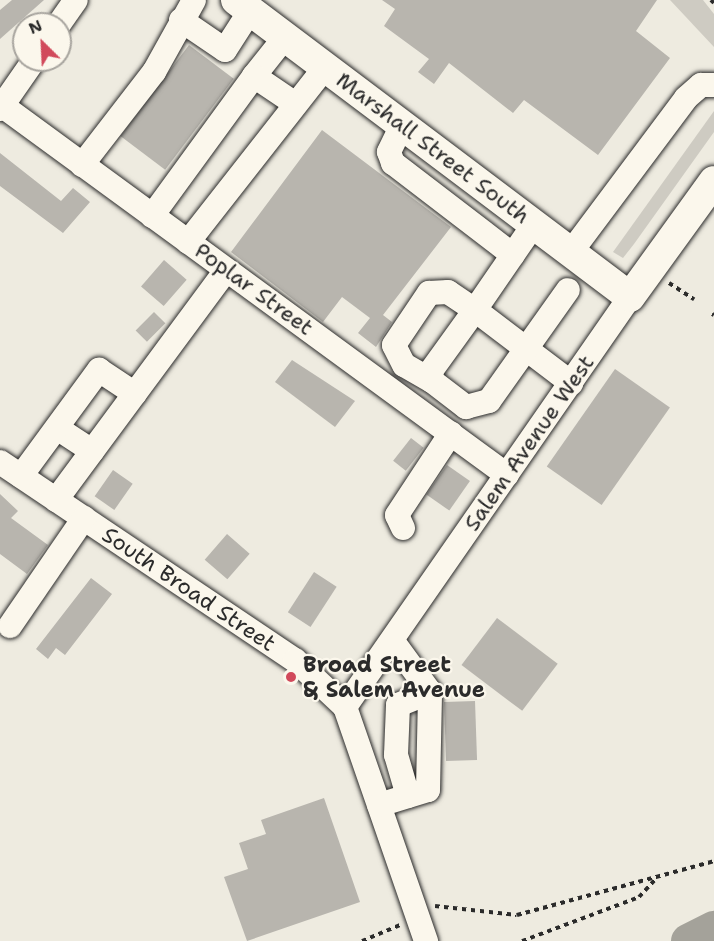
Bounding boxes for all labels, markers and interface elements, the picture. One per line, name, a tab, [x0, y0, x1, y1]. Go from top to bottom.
north arrow	[12, 12, 72, 72]
text: N	[25, 15, 45, 39]
street label: Marshall Street South	[331, 67, 535, 229]
street label: Poplar Street	[190, 237, 318, 341]
street label: Salem Avenue West	[458, 350, 600, 536]
street label: South Broad Street	[97, 521, 281, 657]
place label: Broad Street & Salem Avenue	[303, 651, 485, 702]
marker: Broad Street & Salem Avenue	[284, 670, 298, 684]

